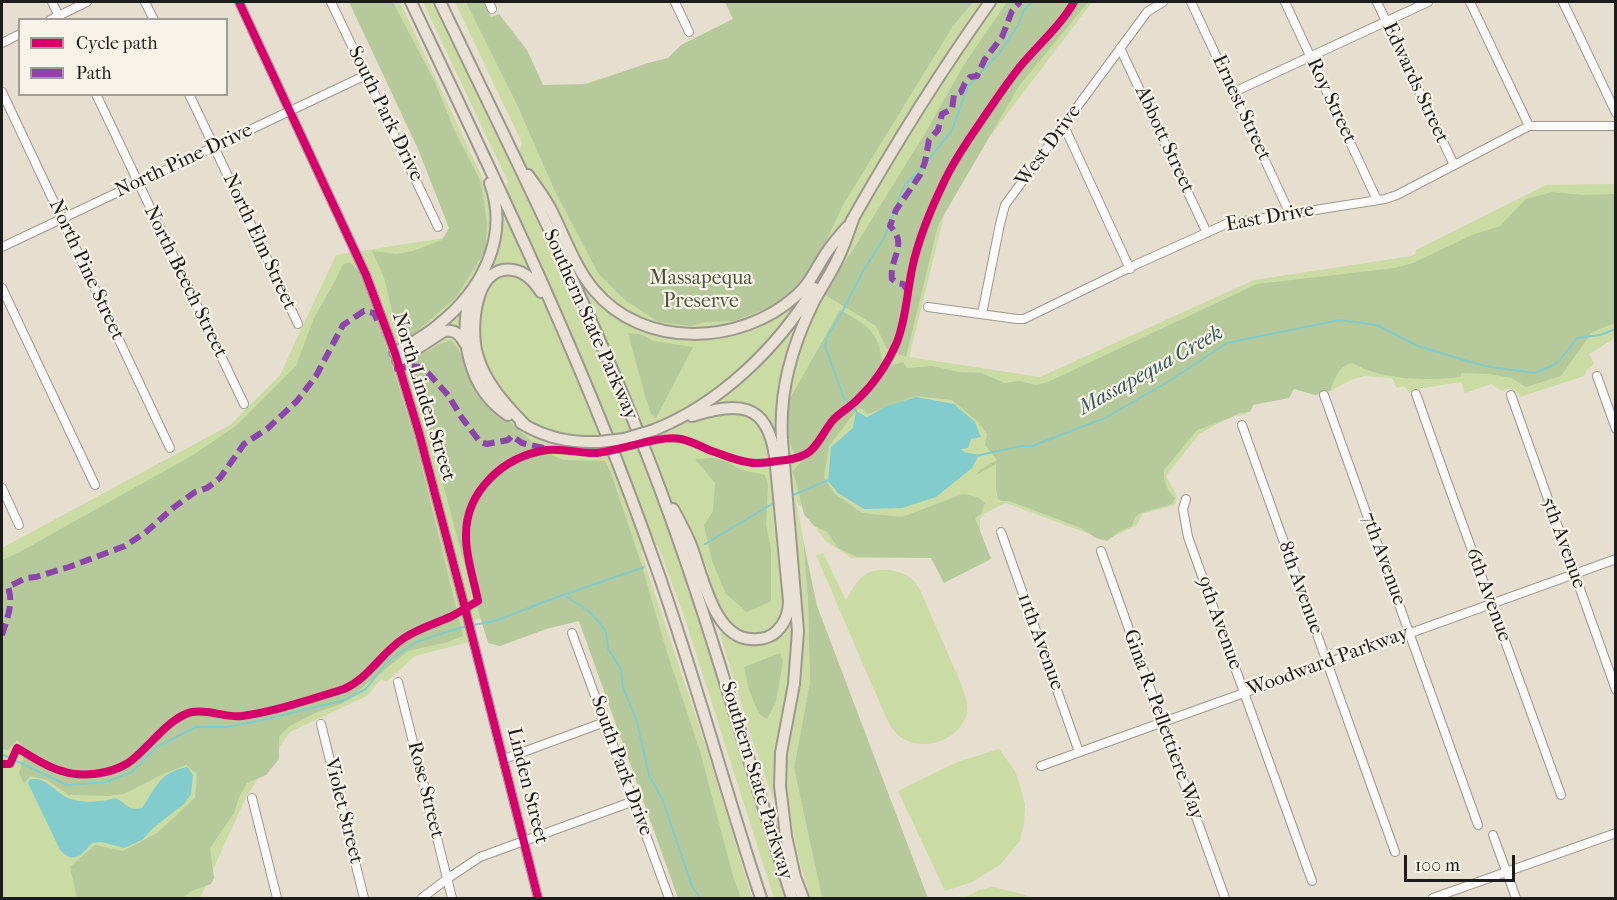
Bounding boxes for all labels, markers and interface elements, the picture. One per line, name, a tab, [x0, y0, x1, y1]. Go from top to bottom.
legend	[18, 18, 228, 96]
street label: Edwards Street	[1377, 19, 1453, 147]
text: Cycle path	[76, 33, 157, 54]
street label: South Park Drive	[342, 43, 428, 185]
street label: Ernest Street	[1206, 51, 1276, 165]
street label: Roy Street	[1301, 54, 1361, 148]
text: Path	[76, 63, 112, 84]
street label: Abbott Street	[1129, 83, 1199, 197]
street label: West Drive	[1011, 100, 1087, 192]
street label: North Pine Drive	[112, 119, 256, 203]
street label: North Elm Street	[217, 170, 301, 314]
street label: North Pine Street	[43, 196, 129, 344]
street label: East Drive	[1224, 198, 1316, 238]
street label: North Beech Street	[138, 202, 232, 362]
street label: Southern State Parkway	[537, 226, 643, 424]
park label: Massapequa Preserve	[649, 267, 753, 314]
street label: North Linden Street	[386, 310, 460, 484]
water label: Massapequa Creek	[1074, 321, 1228, 421]
street label: 5th Avenue	[1535, 494, 1591, 592]
street label: 7th Avenue	[1355, 509, 1411, 609]
street label: 8th Avenue	[1272, 538, 1328, 638]
street label: 6th Avenue	[1460, 545, 1516, 645]
street label: 9th Avenue	[1191, 573, 1247, 673]
street label: 11th Avenue	[1011, 590, 1069, 694]
street label: Woodward Parkway	[1244, 622, 1412, 702]
street label: Gina R. Pellettiere Way	[1117, 626, 1209, 824]
street label: Southern State Parkway	[714, 679, 798, 883]
street label: South Park Drive	[585, 693, 657, 839]
street label: Linden Street	[501, 725, 553, 847]
street label: Rose Street	[401, 739, 449, 841]
street label: Violet Street	[318, 756, 368, 866]
scale bar	[1407, 843, 1518, 881]
text: 100 m	[1415, 855, 1460, 876]

